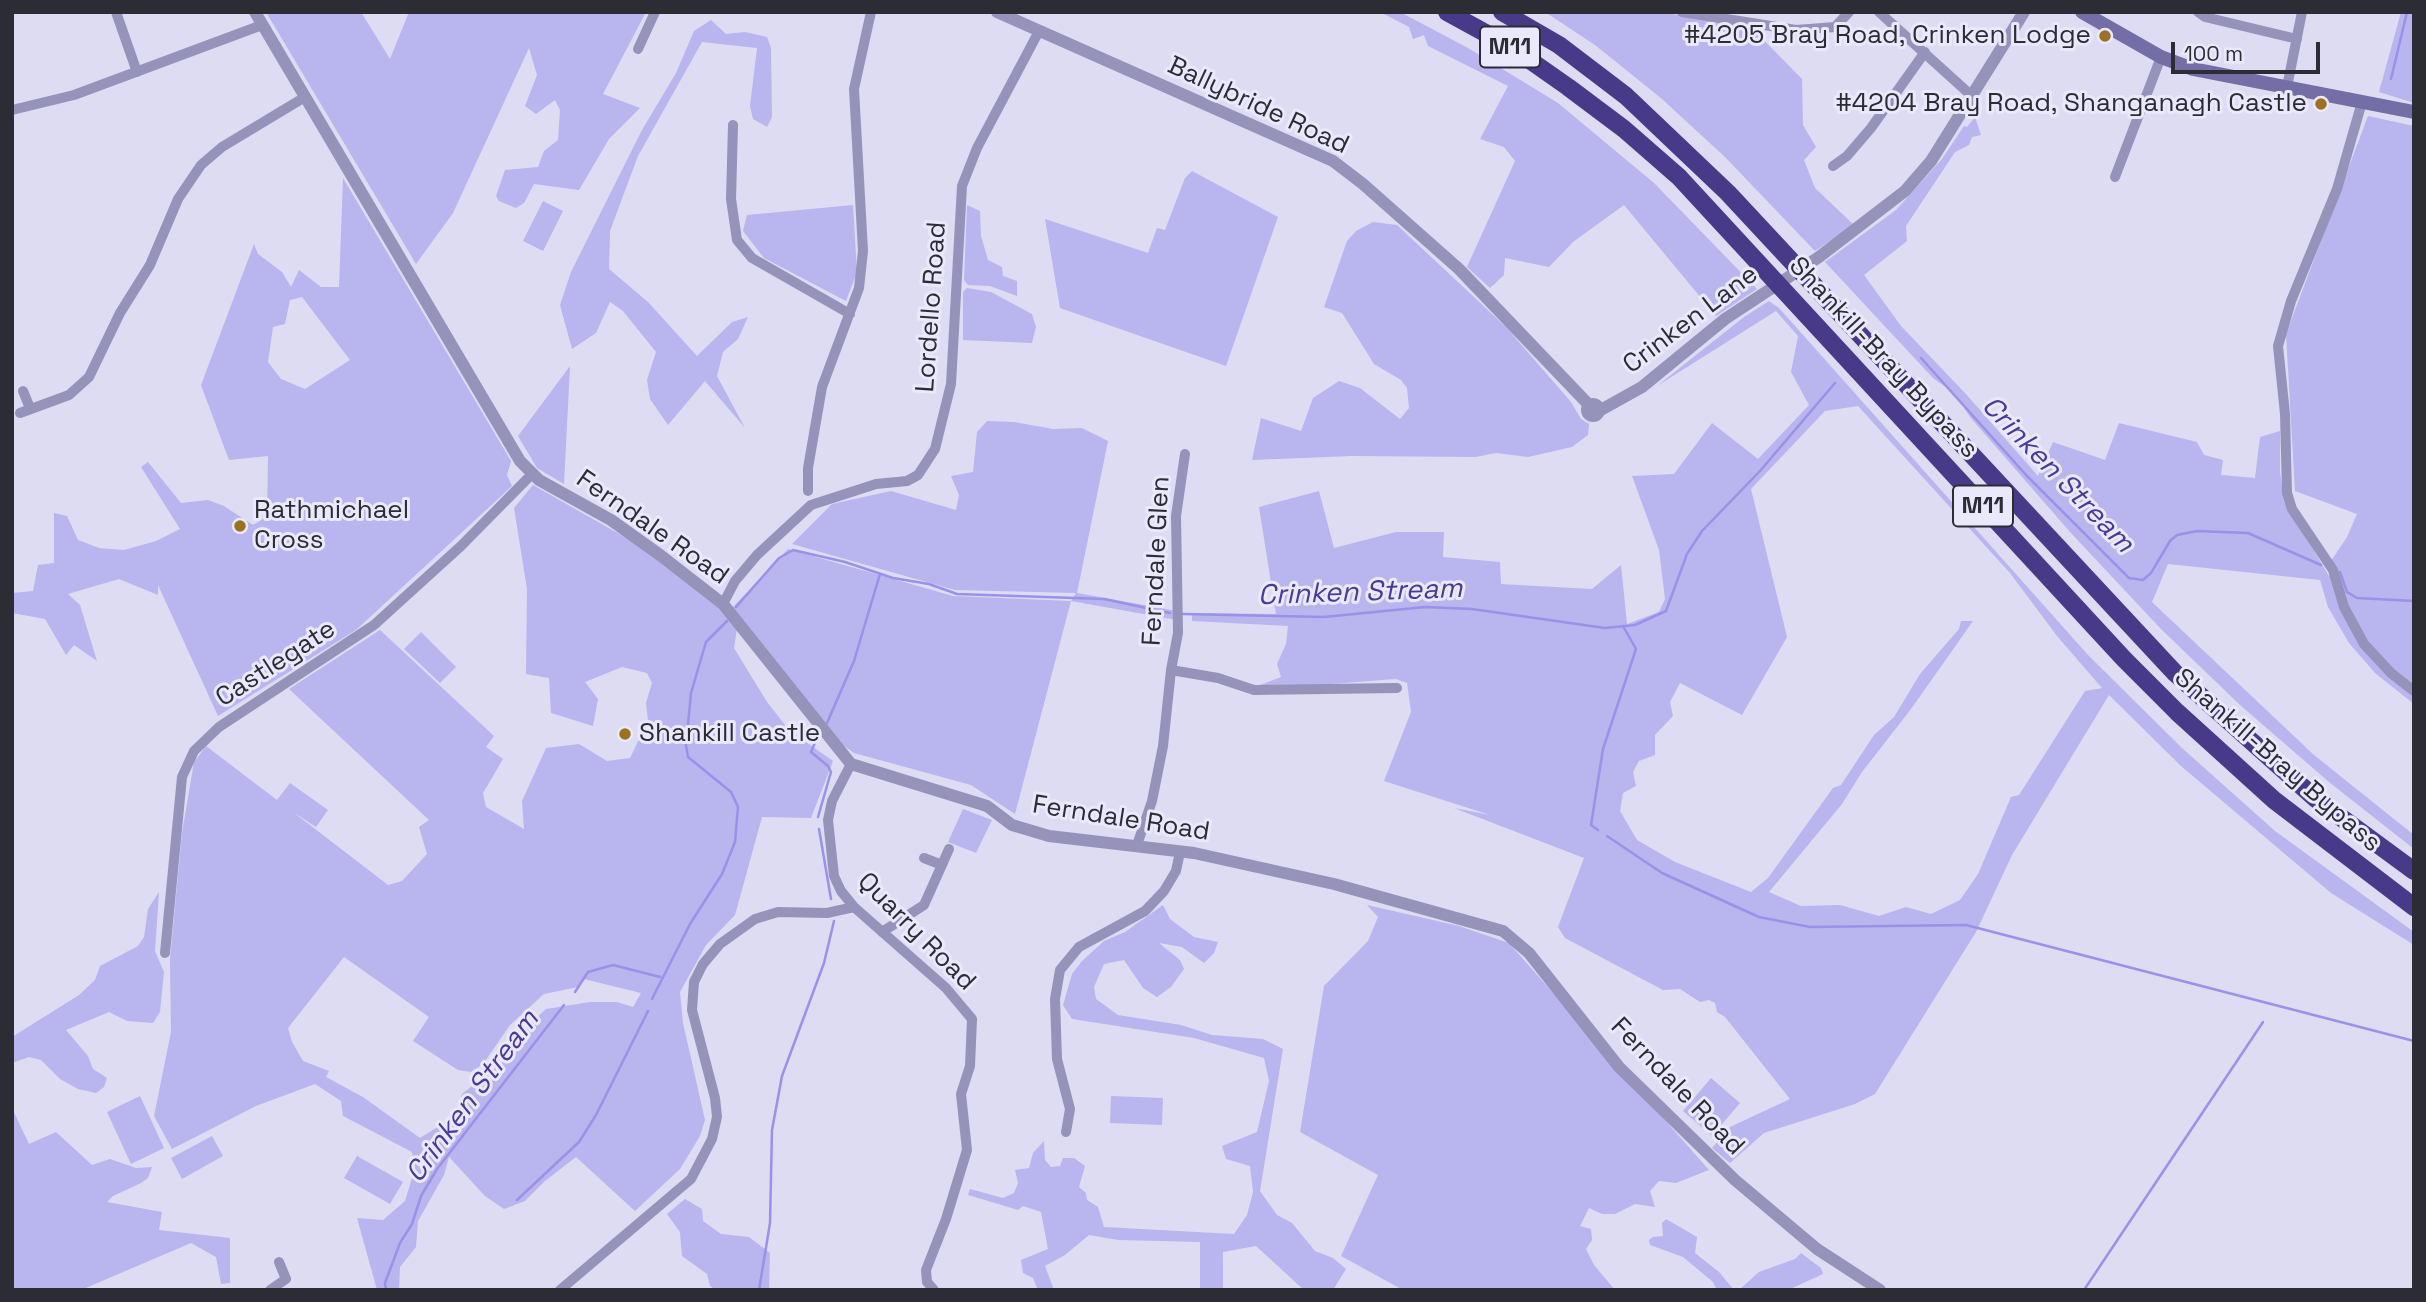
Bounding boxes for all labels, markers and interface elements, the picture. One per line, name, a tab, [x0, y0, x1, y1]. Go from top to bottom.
place label: #4205 Bray Road, Crinken Lodge	[1684, 20, 2091, 52]
road number: M11	[1480, 27, 1540, 68]
marker: #4205 Bray Road, Crinken Lodge	[2097, 28, 2113, 44]
scale bar	[2174, 28, 2323, 72]
text: 100 m	[2184, 40, 2243, 67]
street label: Ballybride Road	[1162, 50, 1354, 162]
place label: #4204 Bray Road, Shanganagh Castle	[1835, 88, 2307, 120]
marker: #4204 Bray Road, Shanganagh Castle	[2313, 96, 2329, 112]
street label: Lordello Road	[910, 221, 954, 393]
street label: Shankill-Bray Bypass	[1782, 251, 1984, 465]
street label: Crinken Lane	[1617, 259, 1765, 381]
water label: Crinken Stream	[1974, 390, 2140, 560]
street label: Ferndale Road	[570, 464, 734, 592]
street label: Ferndale Glen	[1137, 475, 1177, 647]
road number: M11	[1953, 486, 2013, 526]
place label: Rathmichael Cross	[254, 495, 409, 556]
marker: Rathmichael Cross	[232, 518, 248, 534]
water label: Crinken Stream	[1257, 573, 1463, 613]
street label: Castlegate	[210, 614, 342, 714]
street label: Shankill-Bray Bypass	[2167, 663, 2387, 859]
place label: Shankill Castle	[639, 718, 820, 750]
marker: Shankill Castle	[617, 726, 633, 742]
street label: Ferndale Road	[1030, 790, 1212, 848]
street label: Quarry Road	[850, 866, 982, 998]
water label: Crinken Stream	[399, 1004, 547, 1190]
street label: Ferndale Road	[1604, 1012, 1750, 1162]

